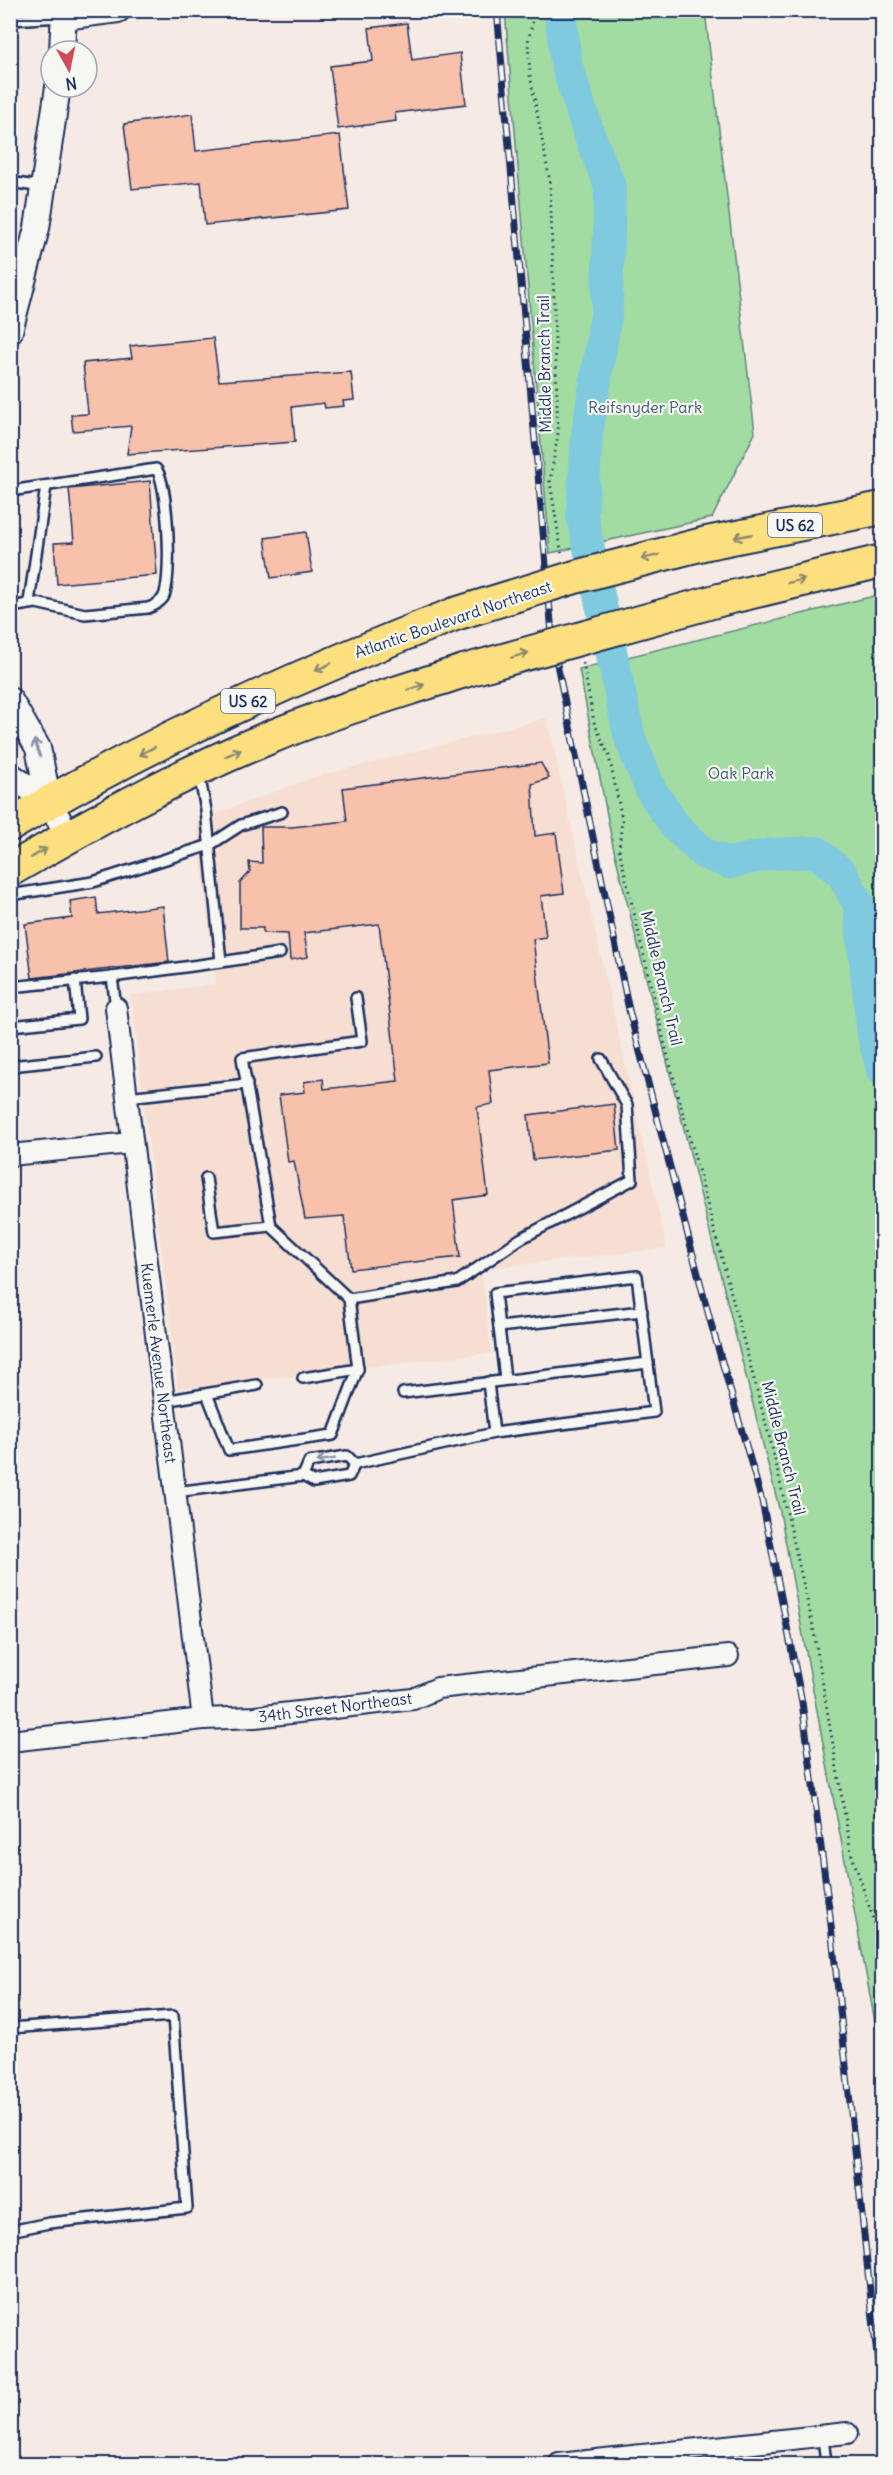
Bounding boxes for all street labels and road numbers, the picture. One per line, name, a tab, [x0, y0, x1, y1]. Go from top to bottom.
street label: Middle Branch Trail	[533, 295, 555, 433]
road number: US 62	[768, 513, 822, 537]
street label: Atlantic Boulevard Northeast	[352, 576, 555, 662]
road number: US 62	[221, 689, 275, 713]
street label: Middle Branch Trail	[637, 909, 687, 1047]
street label: Kuemerle Avenue Northeast	[137, 1262, 181, 1465]
street label: Middle Branch Trail	[758, 1379, 810, 1517]
street label: 34th Street Northeast	[257, 1688, 414, 1726]

